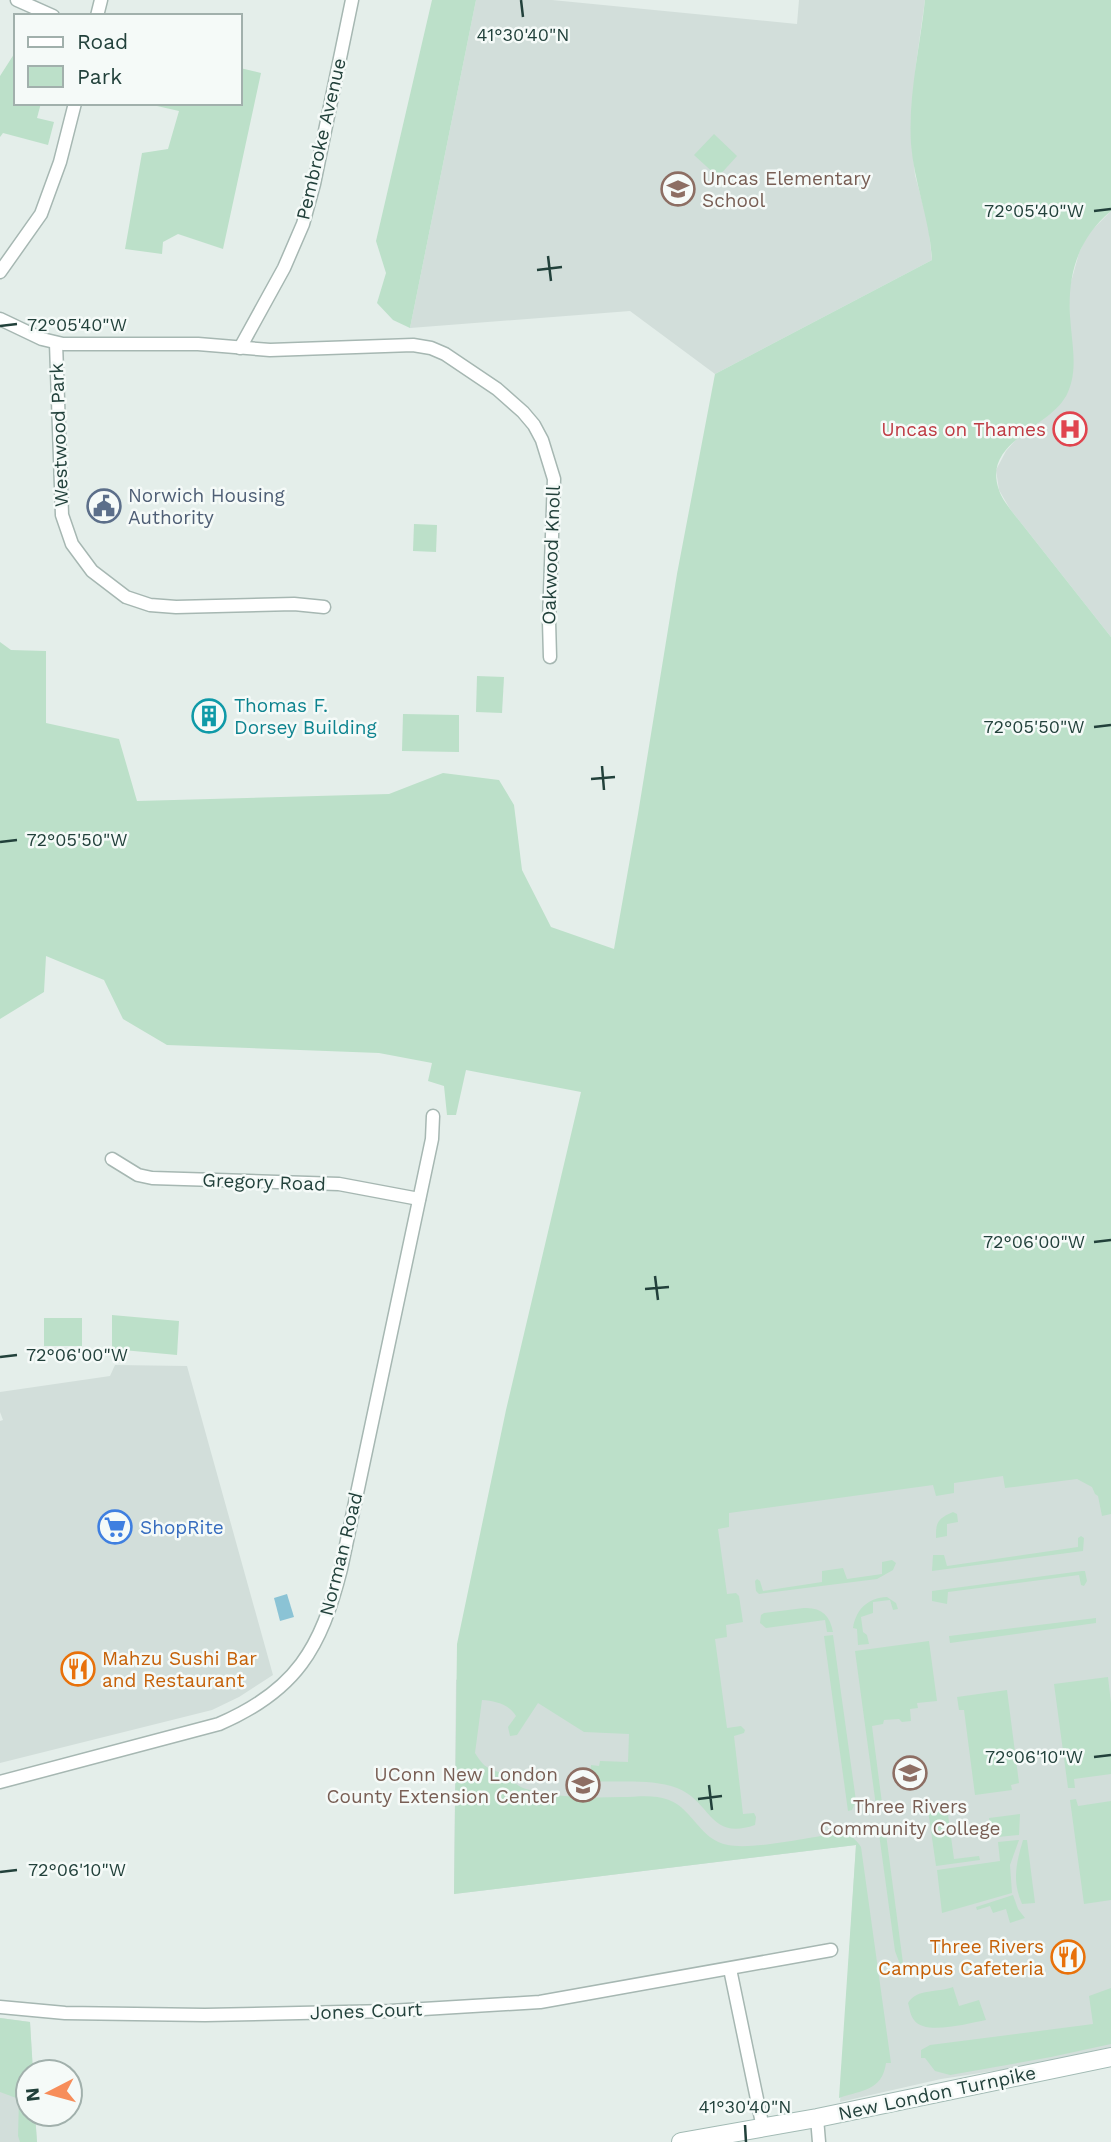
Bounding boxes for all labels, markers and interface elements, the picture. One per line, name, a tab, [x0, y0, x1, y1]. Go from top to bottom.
legend	[14, 14, 242, 105]
text: 41°30'40"N	[477, 24, 569, 45]
text: Road	[77, 29, 128, 54]
street label: Pembroke Avenue	[291, 56, 351, 222]
text: Park	[77, 64, 122, 89]
place label: Uncas Elementary School	[702, 167, 871, 212]
school or university icon: Uncas Elementary School	[659, 170, 697, 208]
text: 72°05'40"W	[984, 200, 1084, 221]
text: 72°05'40"W	[27, 314, 127, 335]
street label: Westwood Park	[45, 362, 73, 507]
hospital icon: Uncas on Thames	[1051, 410, 1089, 448]
place label: Uncas on Thames	[881, 418, 1046, 441]
place label: Norwich Housing Authority	[128, 484, 286, 529]
street label: Oakwood Knoll	[537, 485, 565, 625]
public building icon: Norwich Housing Authority	[85, 487, 123, 525]
place label: Thomas F. Dorsey Building	[234, 694, 378, 739]
building icon: Thomas F. Dorsey Building	[190, 697, 228, 735]
text: 72°05'50"W	[984, 716, 1084, 737]
text: 72°05'50"W	[27, 829, 127, 850]
street label: Gregory Road	[202, 1168, 326, 1196]
text: 72°06'00"W	[983, 1231, 1085, 1252]
text: 72°06'00"W	[26, 1344, 128, 1365]
street label: Norman Road	[315, 1490, 367, 1618]
supermarket icon: ShopRite	[96, 1508, 134, 1546]
place label: ShopRite	[140, 1516, 224, 1539]
place label: Mahzu Sushi Bar and Restaurant	[102, 1647, 257, 1692]
restaurant icon: Mahzu Sushi Bar and Restaurant	[59, 1650, 97, 1688]
text: 72°06'10"W	[985, 1746, 1083, 1767]
school or university icon: Three Rivers Community College	[891, 1754, 929, 1792]
place label: UConn New London County Extension Center	[327, 1763, 558, 1808]
school or university icon: UConn New London County Extension Center	[564, 1766, 602, 1804]
place label: Three Rivers Community College	[819, 1795, 1001, 1840]
text: 72°06'10"W	[28, 1859, 126, 1880]
place label: Three Rivers Campus Cafeteria	[878, 1935, 1044, 1980]
restaurant icon: Three Rivers Campus Cafeteria	[1049, 1938, 1087, 1976]
street label: Jones Court	[309, 1998, 423, 2024]
north arrow	[14, 2058, 84, 2128]
street label: New London Turnpike	[836, 2061, 1038, 2125]
text: N	[20, 2087, 45, 2103]
text: 41°30'40"N	[699, 2096, 791, 2117]

